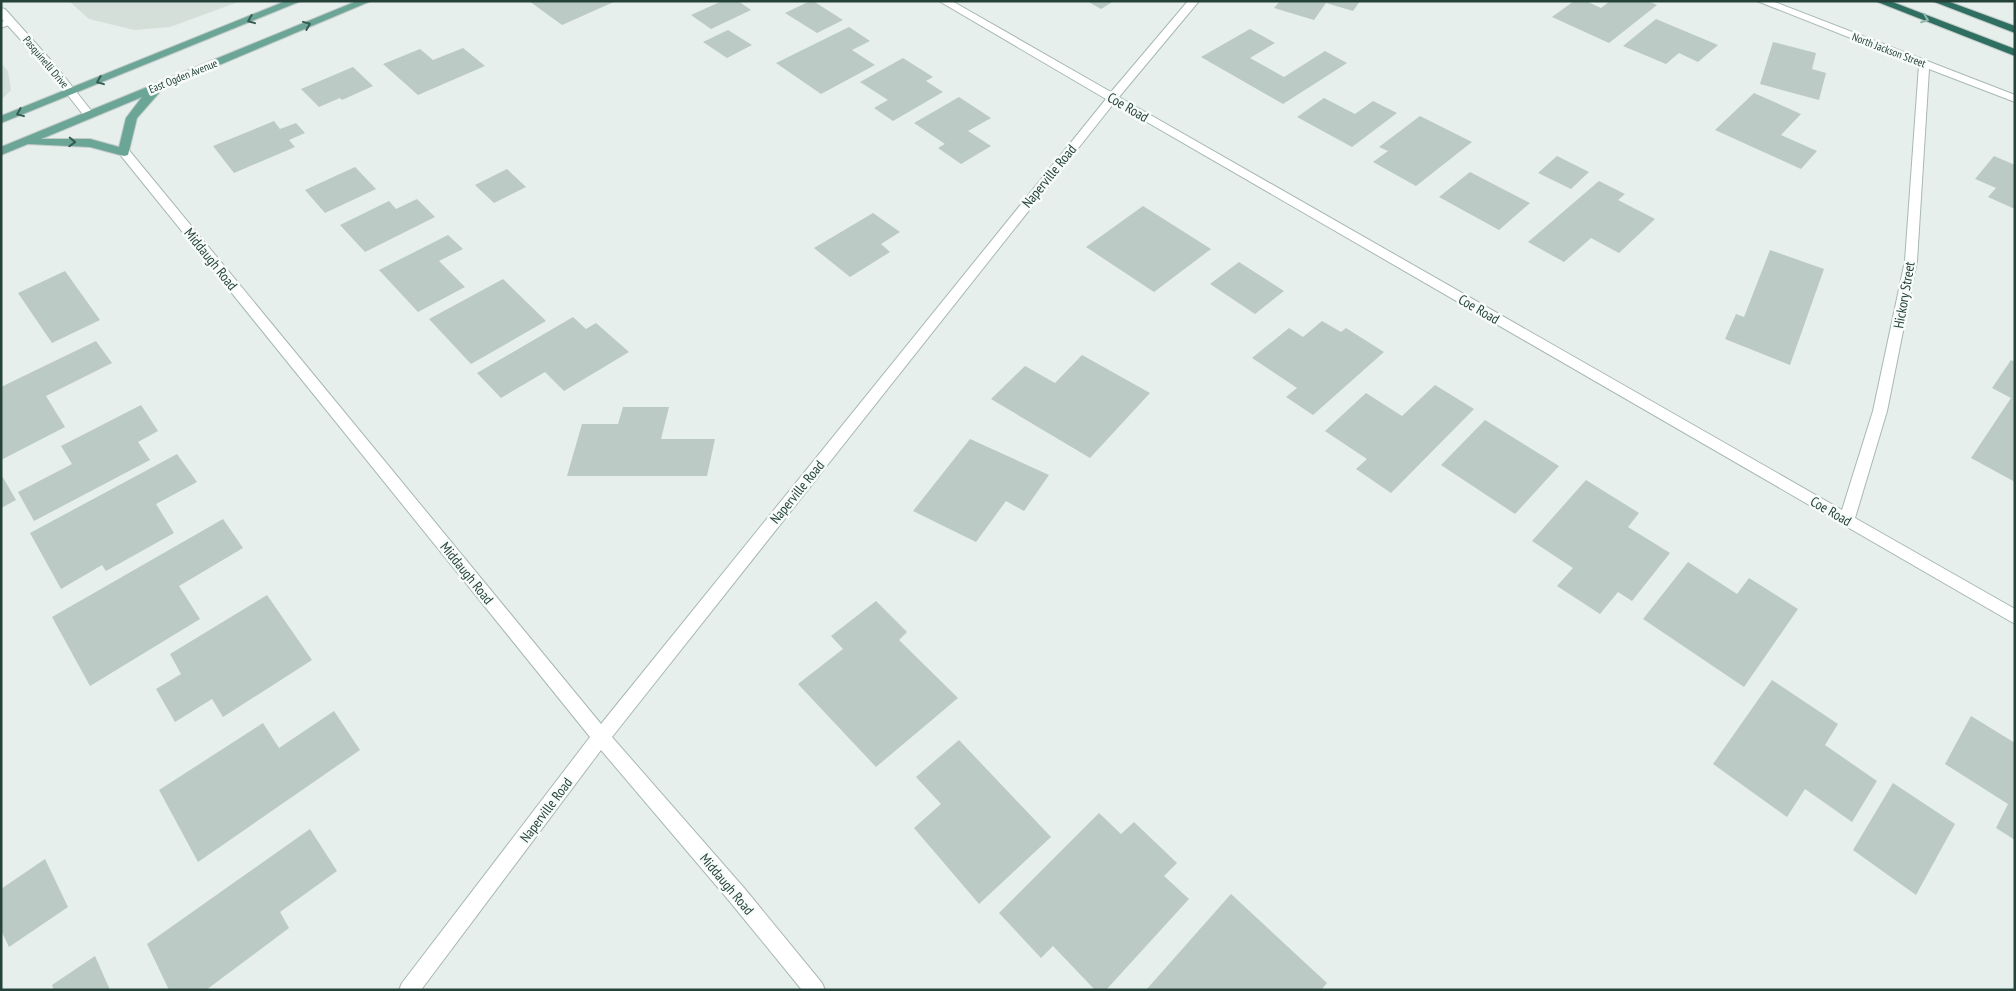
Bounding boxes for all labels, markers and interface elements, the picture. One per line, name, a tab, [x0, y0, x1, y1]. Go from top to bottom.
one-way arrow	[1920, 13, 1929, 23]
one-way arrow	[247, 14, 255, 24]
one-way arrow	[303, 21, 311, 31]
street label: North Jackson Street	[1850, 30, 1928, 70]
street label: Pasquinelli Drive	[20, 33, 72, 91]
street label: East Ogden Avenue	[147, 56, 220, 96]
one-way arrow	[96, 74, 105, 85]
street label: Coe Road	[1104, 88, 1152, 126]
one-way arrow	[16, 106, 25, 117]
one-way arrow	[68, 137, 76, 147]
street label: Naperville Road	[1018, 141, 1080, 211]
street label: Middaugh Road	[180, 224, 242, 294]
street label: Hickory Street	[1889, 260, 1919, 330]
street label: Coe Road	[1455, 290, 1503, 328]
street label: Naperville Road	[766, 457, 828, 527]
street label: Coe Road	[1807, 492, 1855, 530]
street label: Middaugh Road	[436, 538, 498, 608]
street label: Naperville Road	[516, 774, 576, 846]
street label: Middaugh Road	[696, 850, 758, 918]

